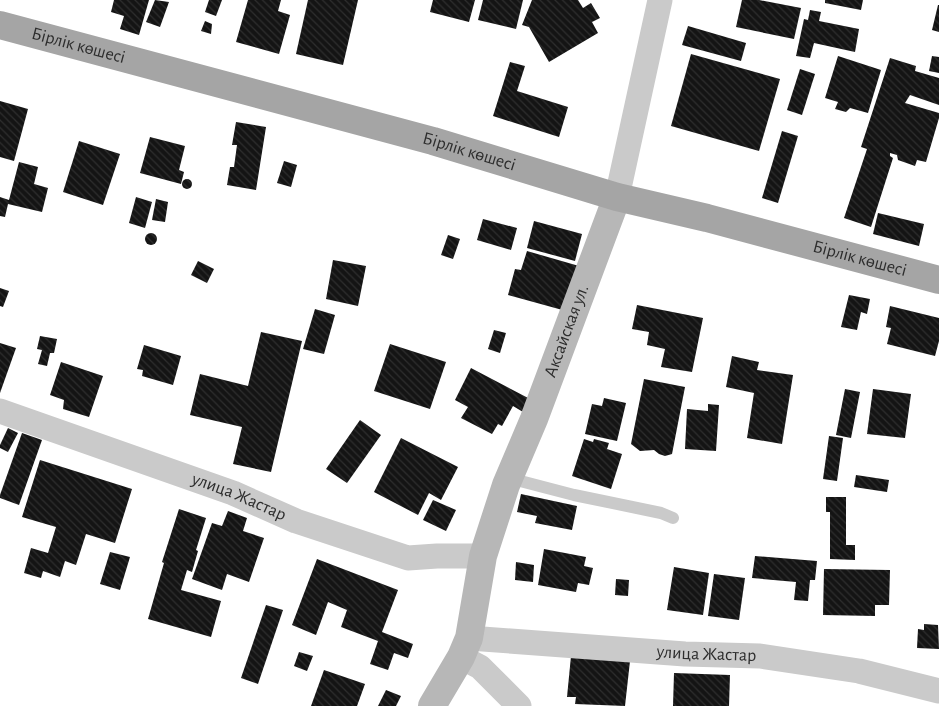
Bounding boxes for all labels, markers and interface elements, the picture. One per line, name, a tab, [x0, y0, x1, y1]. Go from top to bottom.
street label: Бірлік көшесі	[29, 25, 127, 67]
street label: Бірлік көшесі	[421, 130, 518, 175]
street label: Бірлік көшесі	[811, 238, 908, 280]
street label: Аксайская ул.	[541, 282, 592, 380]
street label: улица Жастар	[189, 470, 289, 524]
street label: улица Жастар	[655, 643, 757, 665]

